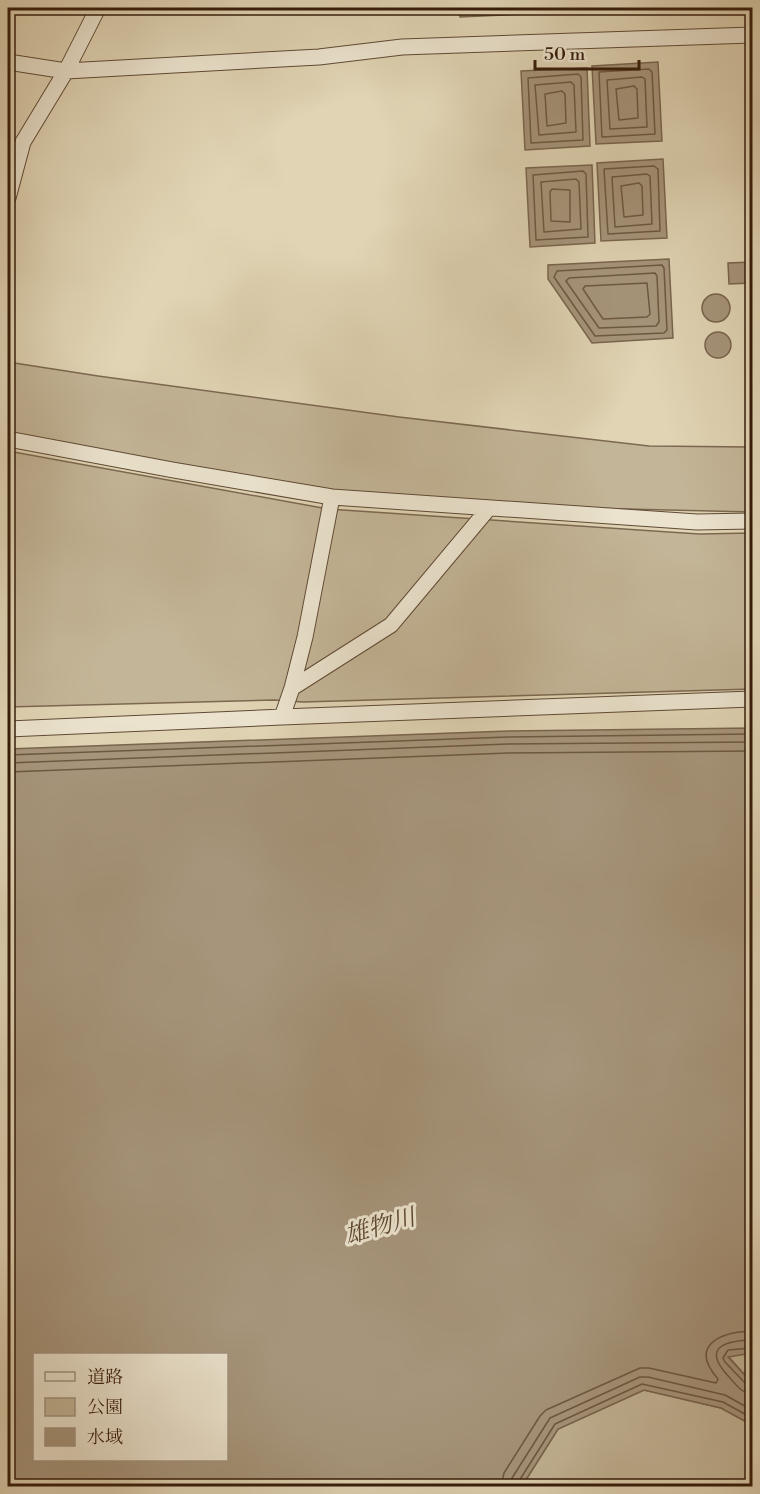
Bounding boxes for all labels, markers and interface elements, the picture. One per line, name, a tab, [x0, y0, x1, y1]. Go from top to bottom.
scale bar	[535, 33, 638, 71]
text: 50 m	[544, 43, 586, 66]
water label: 雄物川	[341, 1202, 422, 1251]
legend	[33, 1353, 228, 1461]
text: 道路	[87, 1366, 123, 1389]
text: 公園	[87, 1396, 123, 1419]
text: 水域	[87, 1426, 123, 1449]

